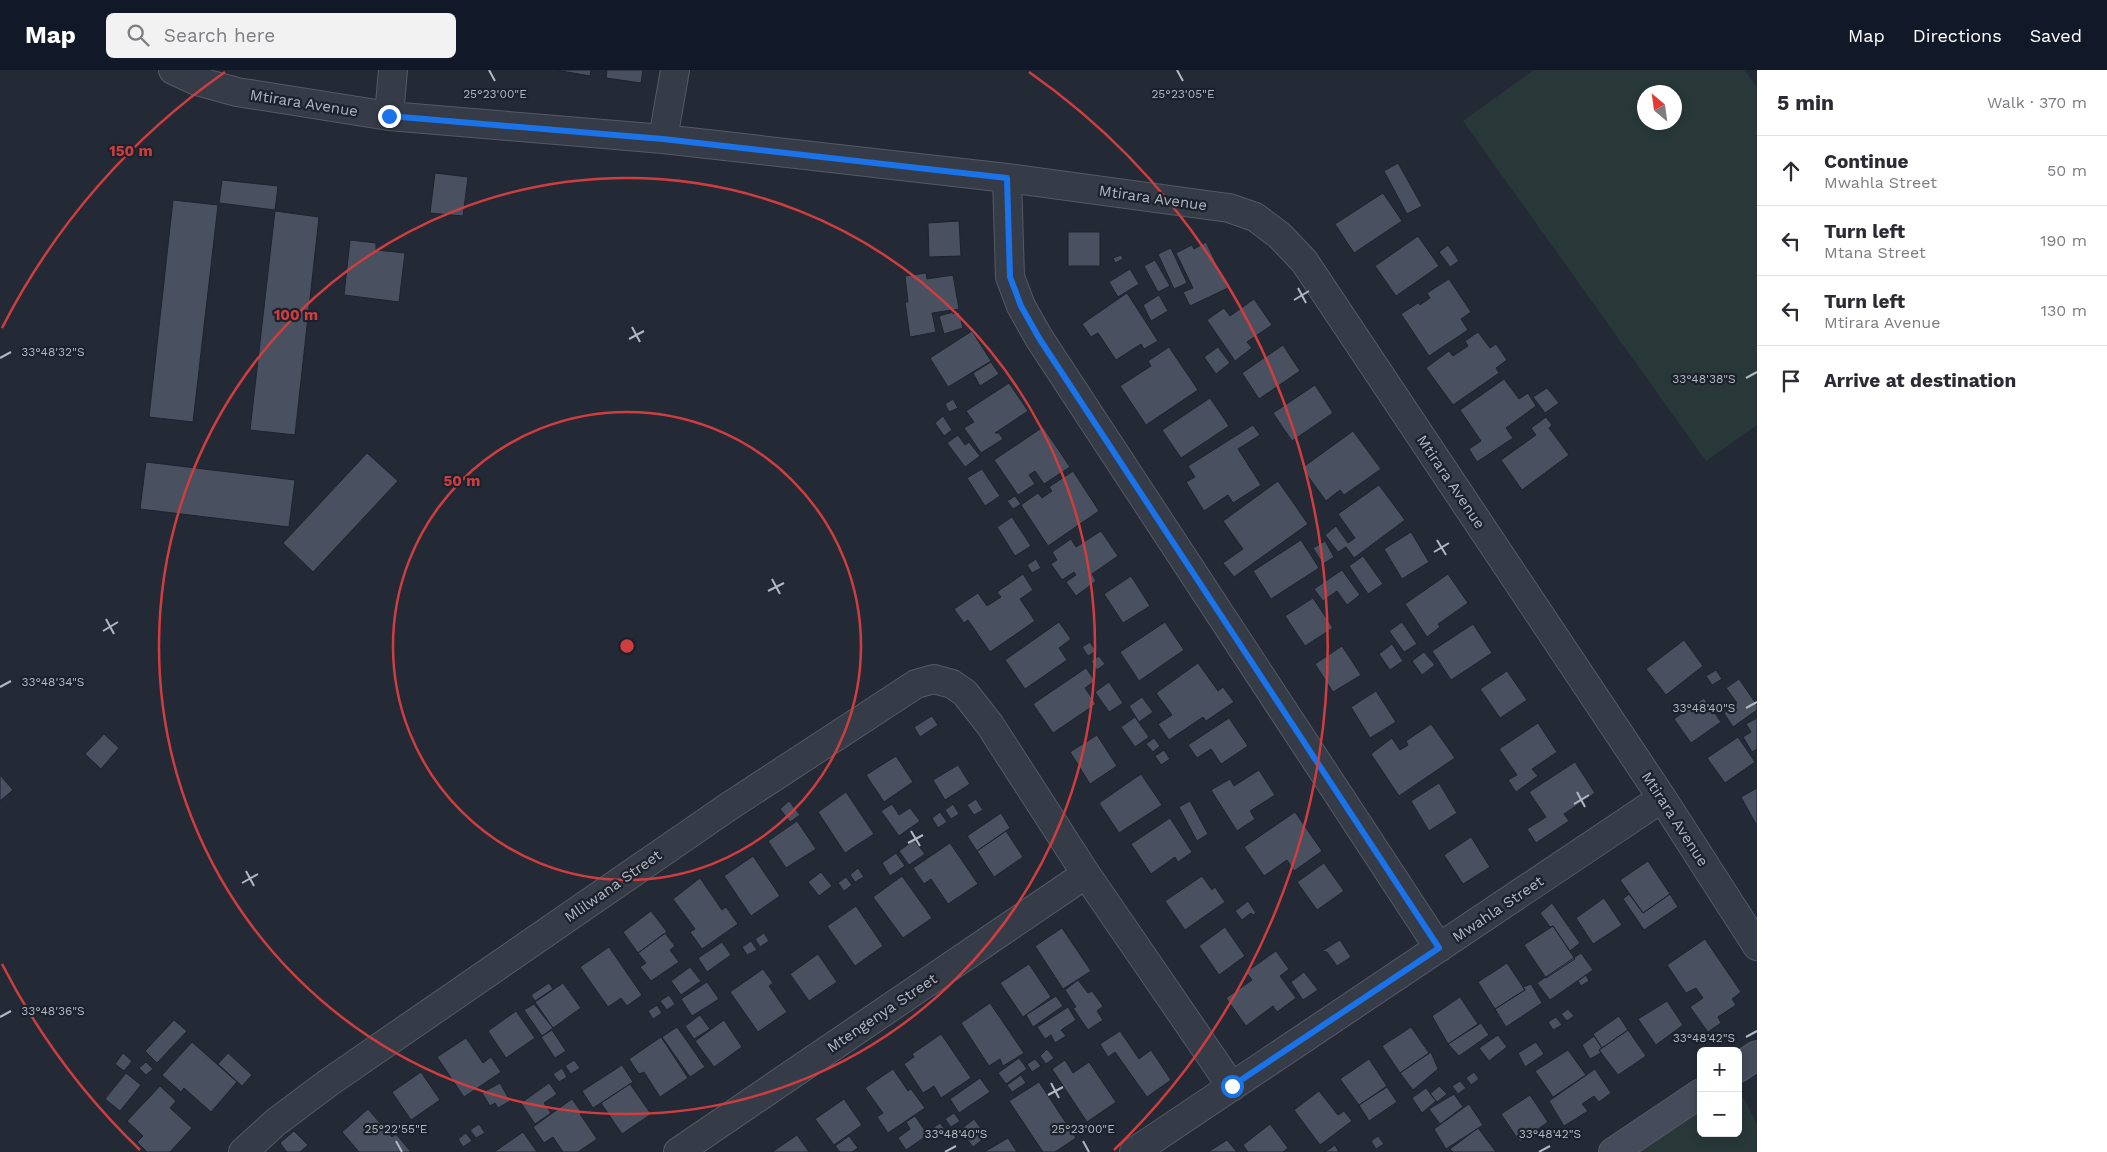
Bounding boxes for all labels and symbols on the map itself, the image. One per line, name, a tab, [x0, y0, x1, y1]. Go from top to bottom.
north arrow	[1637, 85, 1682, 130]
street label: Mtirara Avenue	[249, 86, 359, 120]
text: 25°23'00"E	[463, 87, 527, 101]
text: 25°23'05"E	[1151, 87, 1215, 101]
route end	[378, 105, 401, 128]
text: 150 m	[109, 142, 153, 160]
street label: Mtirara Avenue	[1098, 181, 1208, 215]
text: 100 m	[274, 306, 318, 324]
text: 33°48'32"S	[21, 345, 85, 359]
text: 33°48'38"S	[1672, 372, 1736, 386]
street label: Mtirara Avenue	[1413, 432, 1489, 532]
text: 50 m	[444, 472, 480, 490]
centre of rings	[618, 637, 636, 655]
text: 33°48'34"S	[21, 675, 85, 689]
text: 33°48'40"S	[1673, 701, 1735, 715]
street label: Mtirara Avenue	[1638, 768, 1712, 870]
street label: Mlilwana Street	[561, 845, 666, 926]
street label: Mwahla Street	[1449, 872, 1548, 946]
street label: Mtengenya Street	[824, 969, 941, 1056]
text: 33°48'36"S	[21, 1004, 85, 1018]
text: 33°48'42"S	[1673, 1031, 1735, 1045]
route start	[1221, 1075, 1244, 1098]
text: 25°22'55"E	[365, 1122, 428, 1136]
text: 25°23'00"E	[1051, 1122, 1115, 1136]
text: 33°48'40"S	[925, 1127, 987, 1141]
text: 33°48'42"S	[1519, 1127, 1581, 1141]

